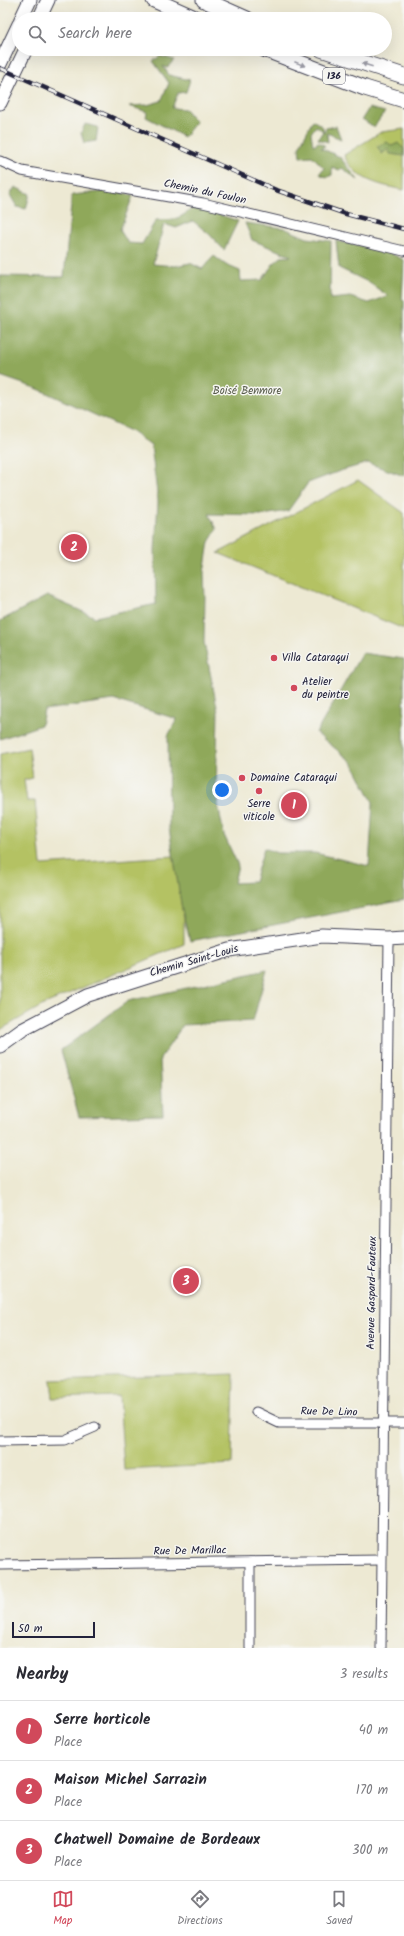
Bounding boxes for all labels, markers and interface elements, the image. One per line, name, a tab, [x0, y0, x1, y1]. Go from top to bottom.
search box	[12, 12, 392, 56]
text: Search here	[58, 22, 132, 46]
icon: search	[26, 23, 48, 45]
one-way arrow	[295, 61, 306, 67]
one-way arrow	[360, 61, 372, 67]
road number: 136	[323, 68, 345, 84]
street label: Chemin du Foulon	[162, 174, 248, 210]
park label: Boisé Benmore	[213, 382, 281, 400]
pin: 2	[61, 532, 87, 562]
place label: Villa Cataraqui	[282, 649, 349, 667]
marker: Villa Cataraqui	[269, 653, 279, 663]
place label: Atelier du peintre	[302, 673, 349, 704]
marker: Atelier du peintre	[289, 683, 299, 693]
place label: Domaine Cataraqui	[250, 769, 337, 787]
marker: Domaine Cataraqui	[237, 773, 247, 783]
your location	[212, 780, 232, 800]
marker: Serre viticole	[254, 786, 264, 796]
pin: 1	[281, 790, 307, 820]
place label: Serre viticole	[243, 795, 275, 826]
street label: Chemin Saint-Louis	[148, 940, 241, 982]
street label: Avenue Gaspard-Fauteux	[362, 1236, 382, 1350]
pin: 3	[173, 1266, 199, 1296]
street label: Rue De Lino	[300, 1403, 358, 1421]
street label: Rue De Marillac	[153, 1541, 227, 1561]
scale bar	[12, 1620, 95, 1639]
text: 50 m	[18, 1620, 43, 1638]
text: Nearby	[16, 1661, 68, 1688]
text: 3 results	[340, 1664, 388, 1685]
text: Serre horticole	[54, 1708, 150, 1732]
text: 1	[27, 1720, 31, 1741]
text: 40 m	[359, 1720, 388, 1741]
text: Place	[54, 1732, 82, 1753]
text: Maison Michel Sarrazin	[54, 1768, 207, 1792]
text: 2	[25, 1780, 33, 1801]
text: 170 m	[356, 1780, 388, 1801]
text: Place	[54, 1792, 82, 1813]
text: Chatwell Domaine de Bordeaux	[54, 1828, 260, 1852]
text: 3	[25, 1840, 33, 1861]
text: 300 m	[352, 1840, 388, 1861]
text: Place	[54, 1852, 82, 1873]
tab: Map	[52, 1888, 74, 1930]
tab: Directions	[177, 1888, 223, 1930]
tab: Saved	[326, 1888, 352, 1930]

